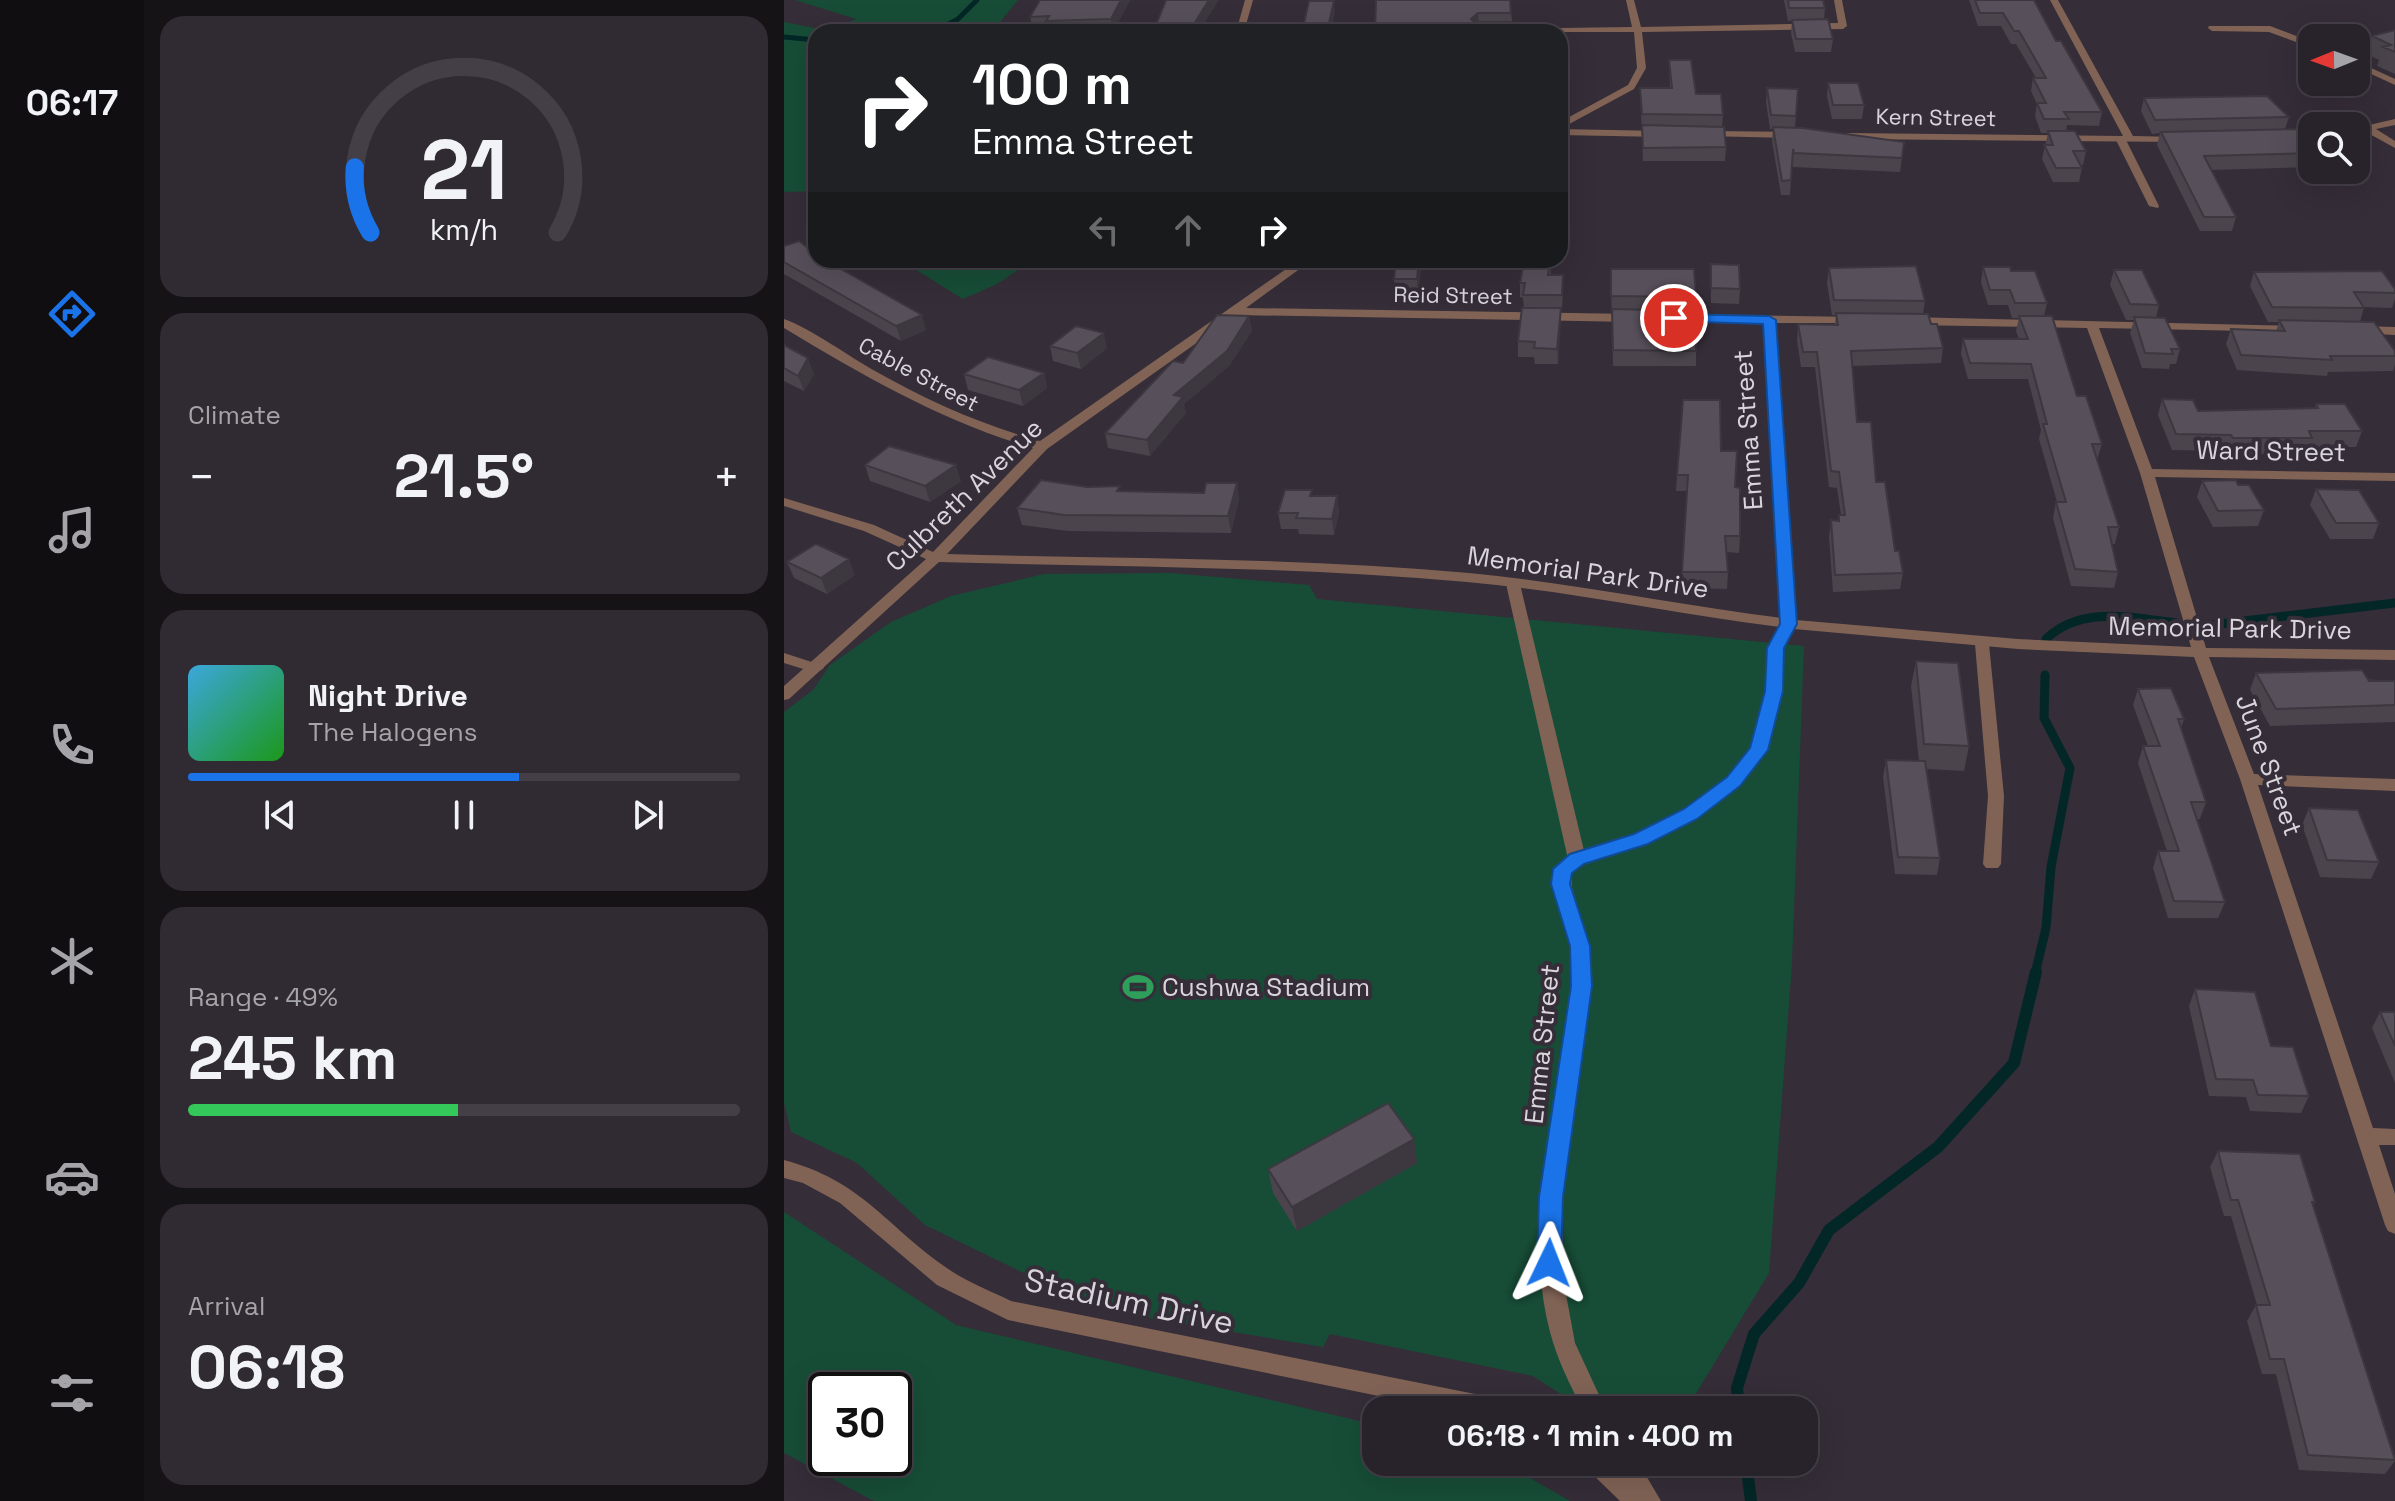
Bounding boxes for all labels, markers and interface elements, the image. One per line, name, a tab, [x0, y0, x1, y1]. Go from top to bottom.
north arrow	[2298, 24, 2370, 96]
map controls	[2298, 24, 2370, 184]
text: 100 m	[972, 49, 1132, 120]
icon: right	[840, 56, 944, 160]
text: 06:17	[26, 80, 118, 126]
street label: Kern Street	[1875, 102, 1997, 132]
button: search	[2298, 112, 2370, 184]
text: 21	[420, 116, 508, 222]
text: Emma Street	[972, 119, 1194, 165]
icon: left	[1082, 208, 1126, 252]
icon: ahead	[1166, 208, 1210, 252]
icon: right	[1250, 208, 1294, 252]
text: km/h	[430, 212, 498, 248]
street label: Reid Street	[1393, 280, 1513, 310]
pin	[1640, 284, 1708, 352]
icon: directions	[44, 286, 100, 342]
icon: arrive	[1652, 296, 1696, 340]
street label: Cable Street	[854, 331, 984, 417]
street label: Emma Street	[1725, 349, 1771, 511]
text: Climate	[188, 398, 281, 432]
street label: Culbreth Avenue	[878, 411, 1050, 579]
street label: Ward Street	[2196, 433, 2346, 469]
text: 21.5°	[394, 438, 534, 515]
text: −	[188, 449, 215, 505]
text: +	[713, 449, 740, 505]
icon: music	[44, 502, 100, 558]
street label: Memorial Park Drive	[1465, 538, 1711, 606]
street label: Memorial Park Drive	[2108, 609, 2352, 647]
text: Night Drive	[308, 676, 468, 715]
street label: June Street	[2228, 690, 2310, 840]
text: The Halogens	[308, 715, 477, 749]
icon: phone	[44, 717, 100, 773]
icon: previous	[258, 793, 302, 837]
icon: pause	[442, 793, 486, 837]
icon: next	[626, 793, 670, 837]
icon: climate	[44, 933, 100, 989]
street label: Emma Street	[1517, 962, 1567, 1126]
sports icon: Cushwa Stadium	[1121, 970, 1155, 1004]
place label: Cushwa Stadium	[1162, 970, 1370, 1004]
text: Range · 49%	[188, 980, 338, 1014]
text: 245 km	[188, 1020, 397, 1097]
icon: car	[44, 1149, 100, 1205]
position arrow	[1507, 1221, 1591, 1305]
street label: Stadium Drive	[1021, 1259, 1237, 1343]
text: Arrival	[188, 1289, 265, 1323]
text: 06:18	[188, 1329, 345, 1406]
icon: filters	[44, 1365, 100, 1421]
speed limit sign: 30	[808, 1372, 912, 1476]
text: 06:18 · 1 min · 400 m	[1447, 1416, 1733, 1455]

